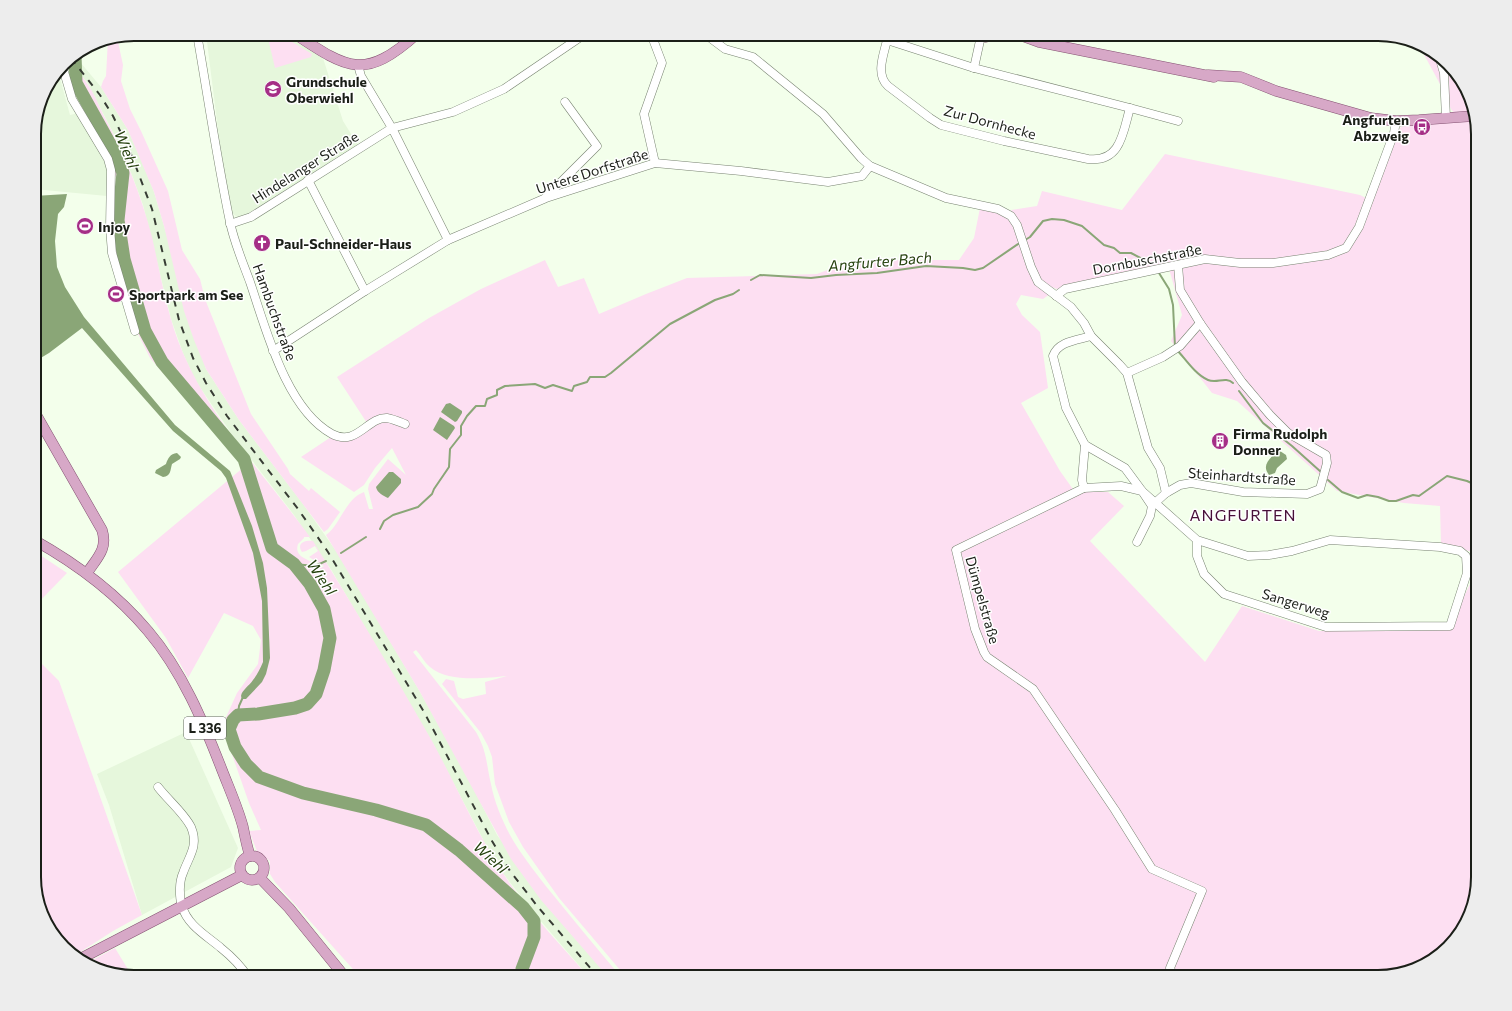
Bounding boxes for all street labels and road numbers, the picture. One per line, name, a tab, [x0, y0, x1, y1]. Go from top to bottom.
street label: Zur Dornhecke	[942, 102, 1038, 142]
street label: Hindelanger Straße	[249, 127, 361, 207]
street label: Untere Dorfstraße	[534, 145, 650, 197]
street label: Dornbuschstraße	[1091, 240, 1203, 278]
street label: Hambuchstraße	[250, 261, 300, 363]
street label: Steinhardtstraße	[1188, 464, 1296, 488]
street label: Dümpelstraße	[962, 554, 1004, 646]
street label: Sangerweg	[1260, 585, 1332, 621]
road number: L 336	[184, 717, 226, 739]

